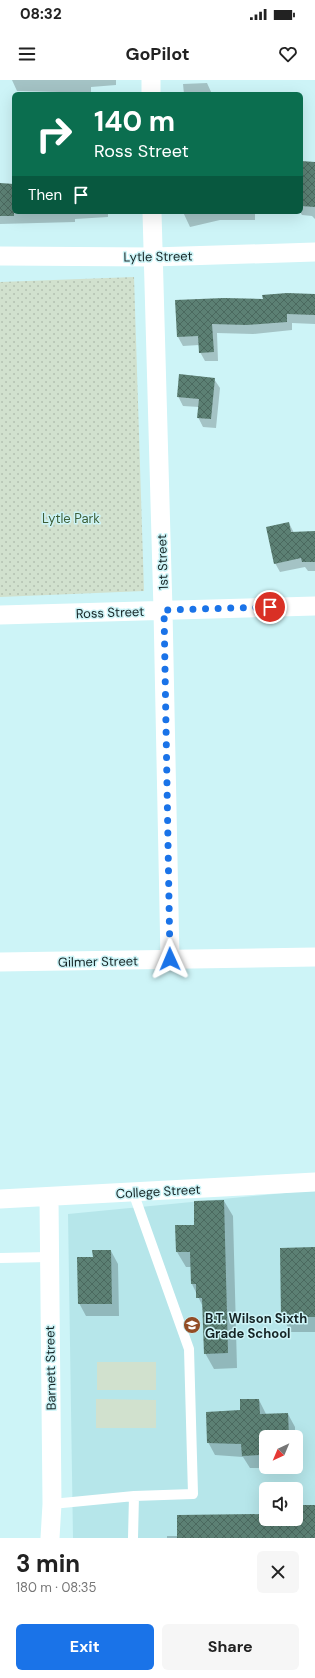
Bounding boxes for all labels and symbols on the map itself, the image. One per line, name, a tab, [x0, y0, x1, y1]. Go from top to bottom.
street label: Lytle Street	[123, 247, 193, 266]
park label: Lytle Park	[42, 510, 100, 527]
street label: 1st Street	[153, 534, 172, 590]
pin	[253, 590, 287, 624]
street label: Ross Street	[76, 603, 144, 622]
position arrow	[149, 938, 191, 980]
street label: Gilmer Street	[58, 952, 138, 971]
street label: College Street	[115, 1181, 201, 1202]
place label: B.T. Wilson Sixth Grade School	[205, 1310, 307, 1342]
school or university icon: B.T. Wilson Sixth Grade School	[182, 1315, 202, 1335]
street label: Barnett Street	[41, 1325, 60, 1411]
north arrow	[259, 1430, 303, 1474]

